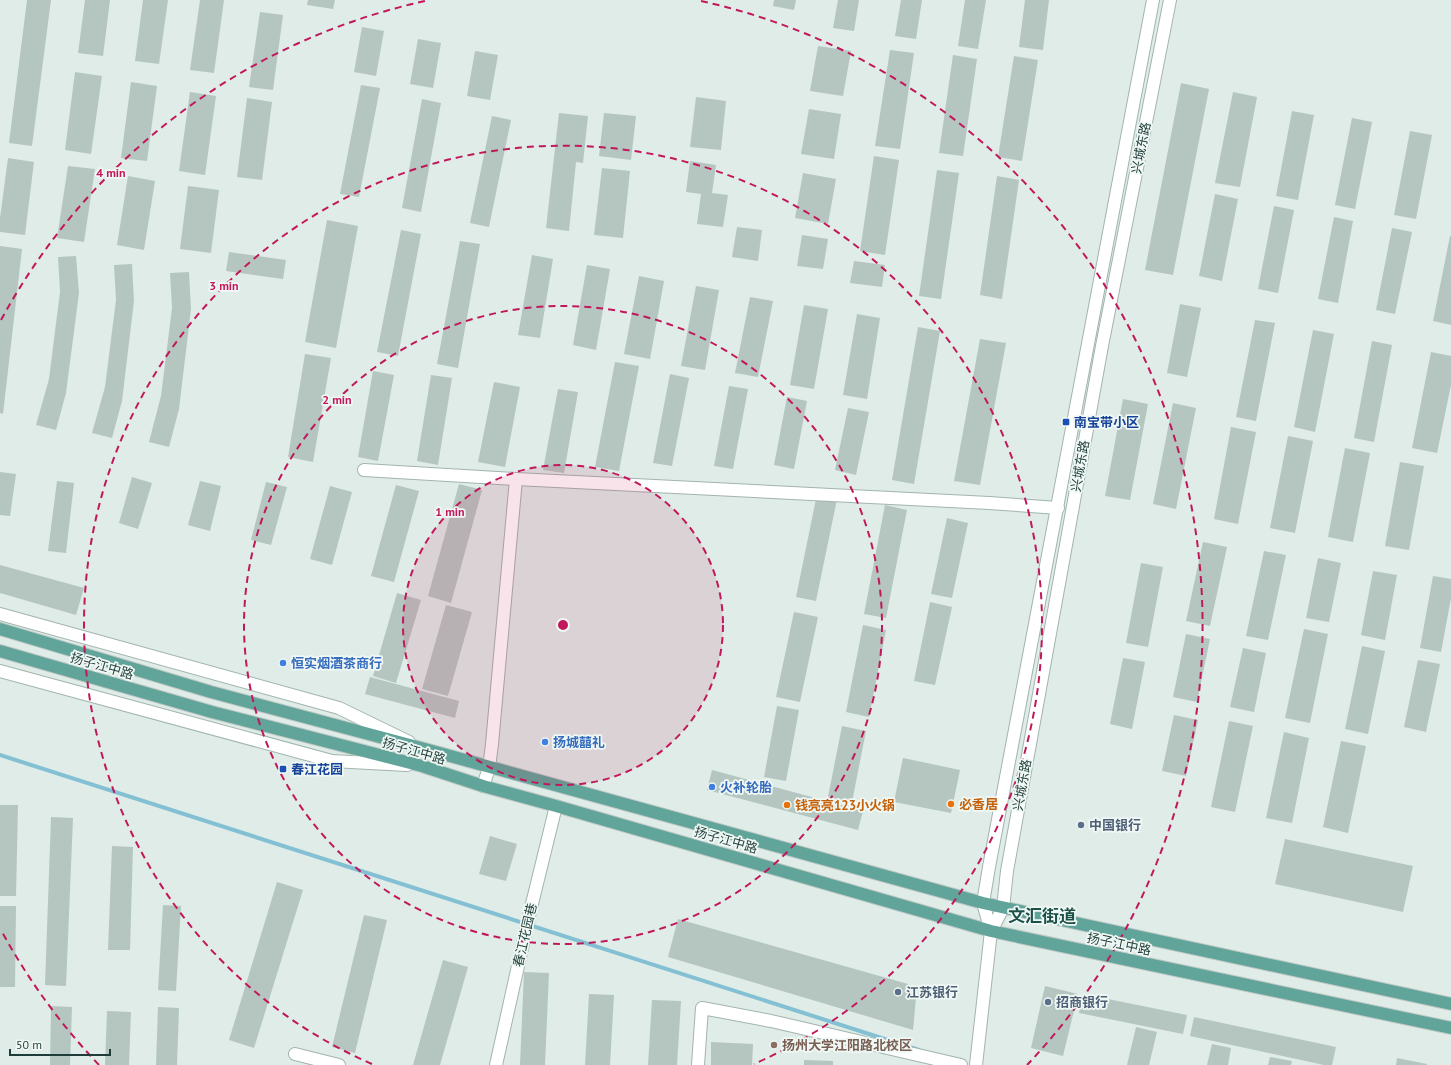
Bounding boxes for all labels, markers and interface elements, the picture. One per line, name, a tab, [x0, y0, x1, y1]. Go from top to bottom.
street label: 兴城东路	[1128, 121, 1154, 175]
text: 4 min	[96, 165, 126, 180]
text: 3 min	[209, 278, 239, 293]
text: 2 min	[322, 392, 352, 407]
place label: 南宝带小区	[1074, 414, 1139, 431]
marker: 南宝带小区	[1061, 417, 1071, 427]
street label: 兴城东路	[1067, 439, 1093, 493]
text: 1 min	[435, 504, 465, 519]
centre of rings	[556, 618, 570, 632]
street label: 扬子江中路	[68, 649, 136, 683]
place label: 恒实烟酒茶商行	[291, 655, 382, 672]
marker: 恒实烟酒茶商行	[278, 658, 288, 668]
street label: 扬子江中路	[380, 734, 448, 768]
place label: 扬城囍礼	[553, 734, 605, 751]
marker: 扬城囍礼	[540, 737, 550, 747]
street label: 兴城东路	[1009, 758, 1035, 812]
place label: 春江花园	[291, 761, 343, 778]
marker: 春江花园	[278, 764, 288, 774]
place label: 火补轮胎	[720, 779, 772, 796]
marker: 火补轮胎	[707, 782, 717, 792]
place label: 必香居	[959, 796, 998, 813]
place label: 钱亮亮123小火锅	[795, 797, 895, 814]
marker: 必香居	[946, 799, 956, 809]
marker: 钱亮亮123小火锅	[782, 800, 792, 810]
place label: 中国银行	[1089, 817, 1141, 834]
marker: 中国银行	[1076, 820, 1086, 830]
street label: 扬子江中路	[692, 823, 760, 857]
street label: 春江花园巷	[509, 901, 541, 969]
district label: 文汇街道	[1008, 905, 1076, 927]
street label: 扬子江中路	[1085, 929, 1153, 959]
place label: 江苏银行	[906, 984, 958, 1001]
marker: 江苏银行	[893, 987, 903, 997]
place label: 招商银行	[1056, 994, 1108, 1011]
marker: 招商银行	[1043, 997, 1053, 1007]
scale bar	[10, 1031, 110, 1057]
text: 50 m	[16, 1037, 42, 1052]
place label: 扬州大学江阳路北校区	[782, 1037, 912, 1054]
marker: 扬州大学江阳路北校区	[769, 1040, 779, 1050]

